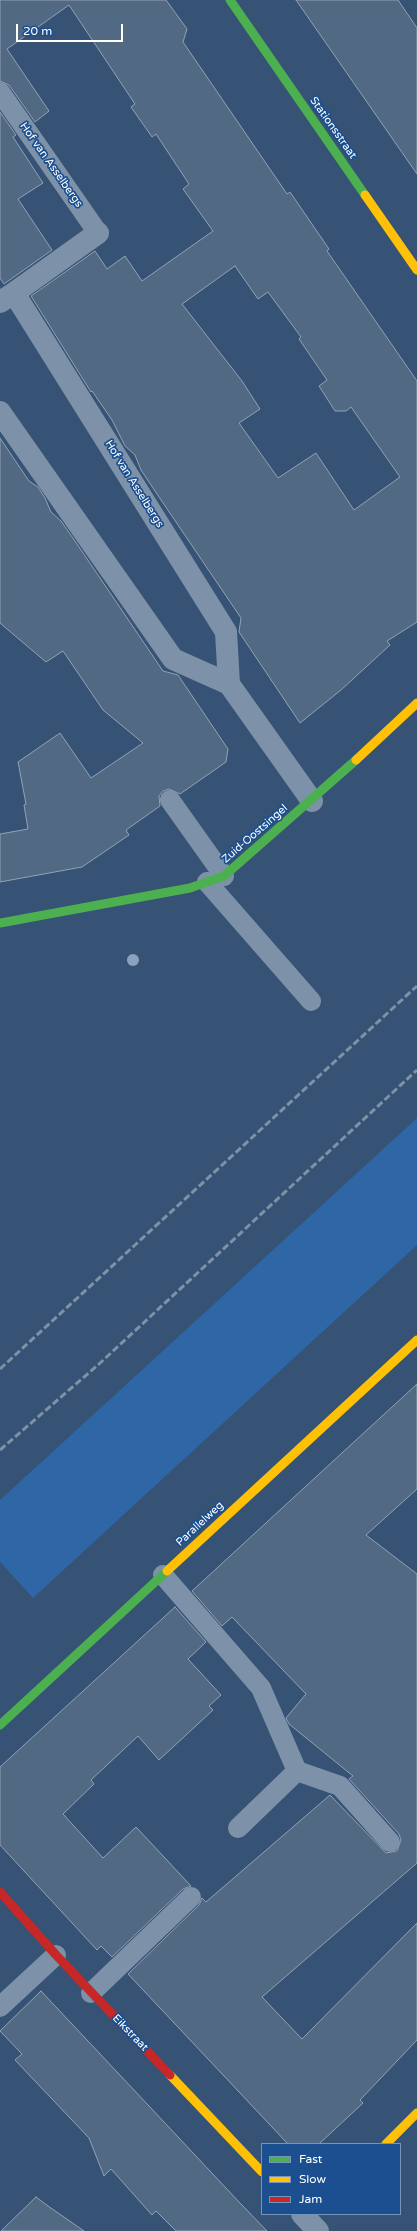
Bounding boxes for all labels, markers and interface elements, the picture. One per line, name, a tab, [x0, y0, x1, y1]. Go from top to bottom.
scale bar	[18, 16, 125, 42]
text: 20 m	[23, 24, 52, 38]
street label: Stationsstraat	[307, 95, 359, 161]
street label: Hof van Asselbergs	[17, 120, 85, 210]
street label: Hof van Asselbergs	[102, 438, 166, 530]
street label: Zuid-Oostsingel	[219, 802, 291, 866]
street label: Parallelweg	[174, 1499, 226, 1549]
street label: Eikstraat	[109, 2012, 151, 2054]
legend	[261, 2143, 401, 2215]
text: Fast	[299, 2152, 322, 2166]
text: Slow	[299, 2172, 326, 2186]
text: Jam	[299, 2192, 322, 2206]

